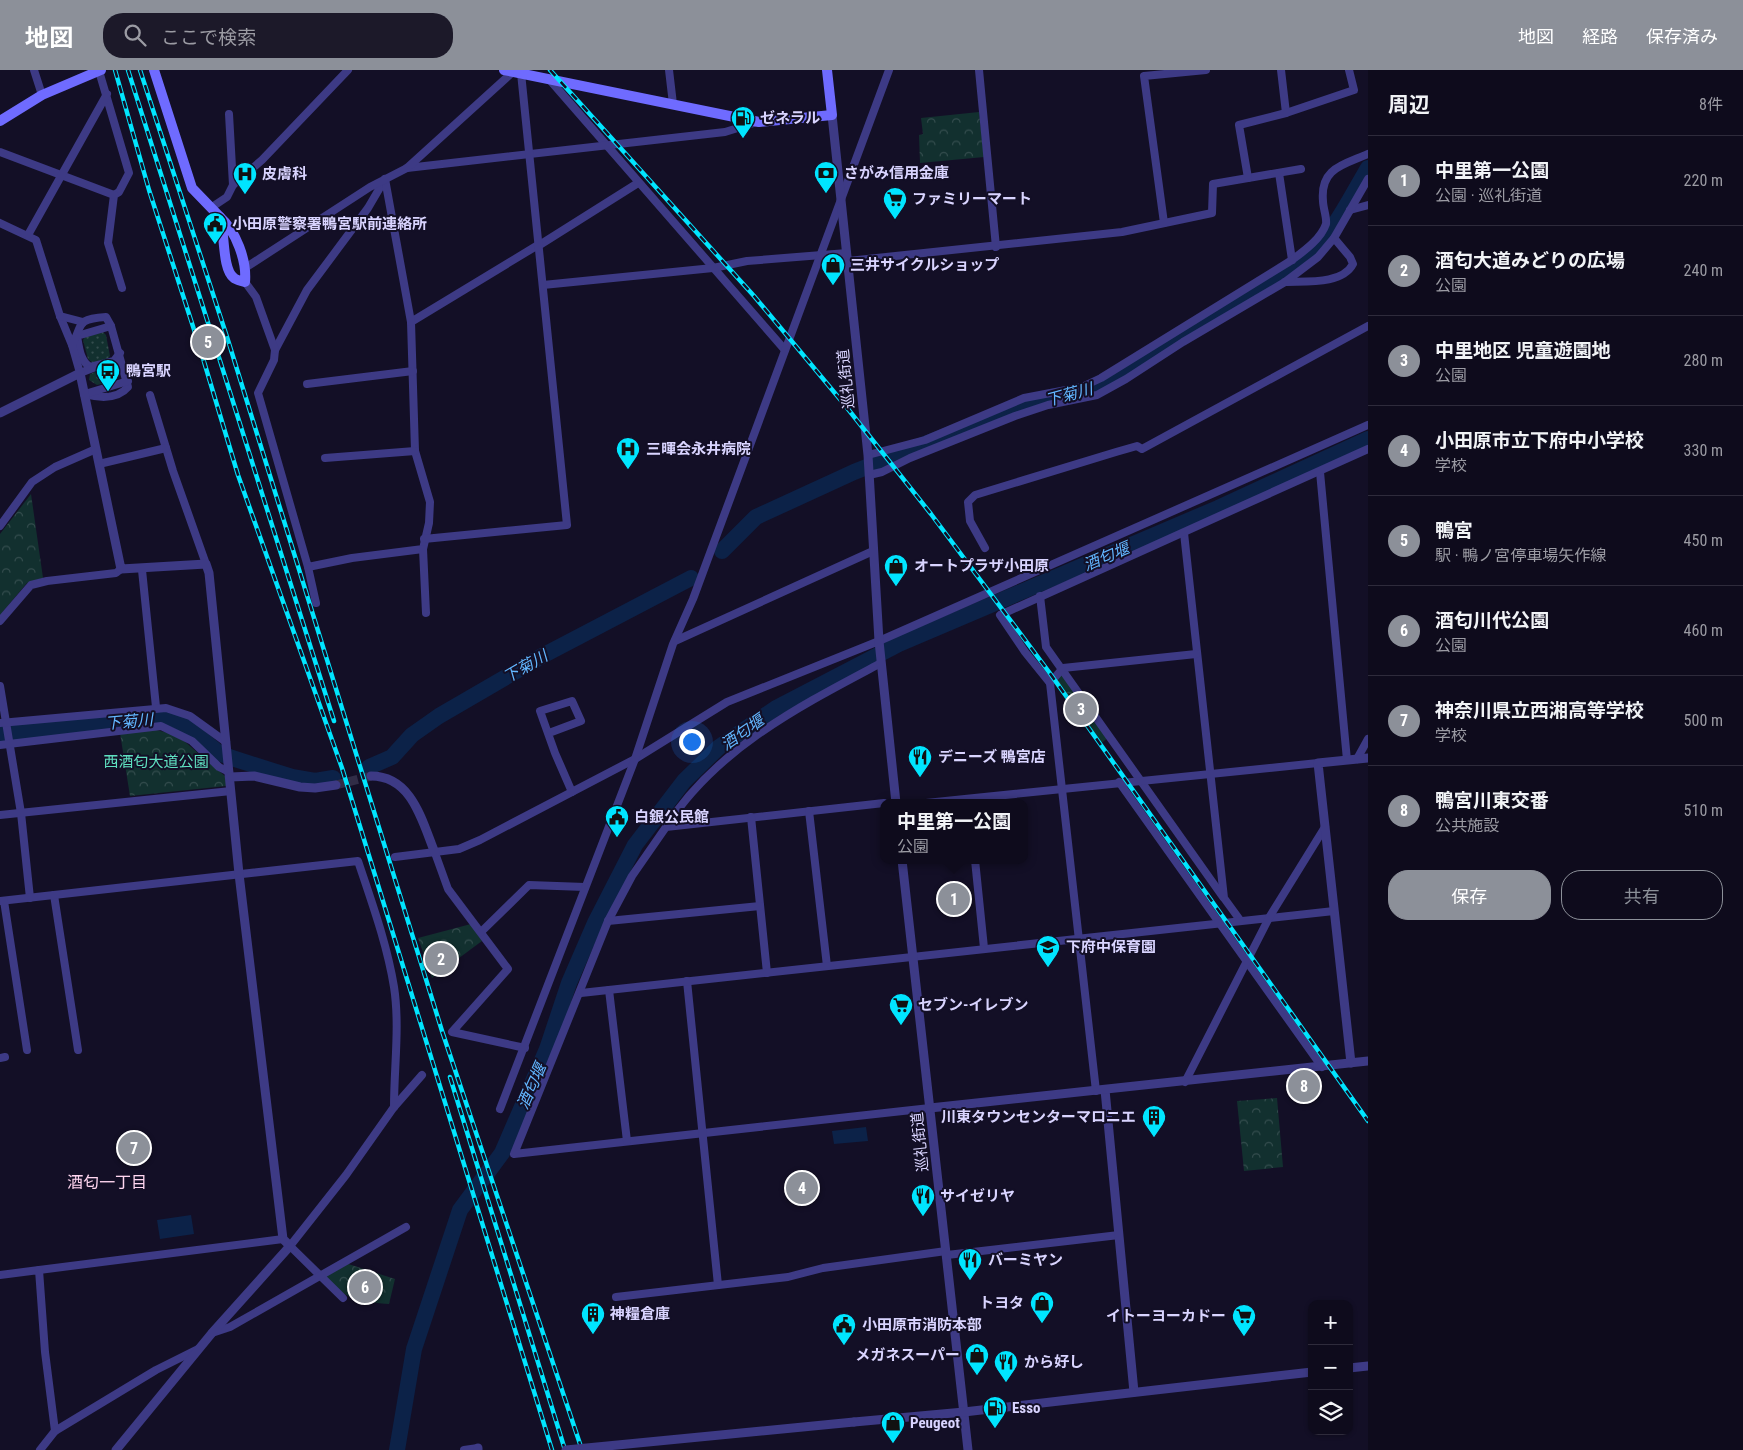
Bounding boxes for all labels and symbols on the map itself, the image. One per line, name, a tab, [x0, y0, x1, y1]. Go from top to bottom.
fuel station icon: ゼネラル	[730, 105, 756, 139]
place label: ゼネラル	[760, 109, 820, 127]
bank icon: さがみ信用金庫	[813, 160, 839, 194]
hospital icon: 皮膚科	[232, 161, 258, 195]
place label: さがみ信用金庫	[844, 164, 949, 182]
place label: 皮膚科	[262, 165, 307, 183]
supermarket icon: ファミリーマート	[882, 186, 908, 220]
place label: ファミリーマート	[912, 190, 1032, 208]
public building icon: 小田原警察署鴨宮駅前連絡所	[202, 211, 228, 245]
place label: 小田原警察署鴨宮駅前連絡所	[232, 215, 427, 233]
shop icon: 三井サイクルショップ	[820, 252, 846, 286]
place label: 三井サイクルショップ	[850, 256, 999, 274]
pin: 5	[192, 323, 224, 361]
street label: 巡礼街道	[834, 348, 858, 410]
bus stop icon: 鴨宮駅	[95, 358, 121, 392]
place label: 鴨宮駅	[126, 362, 171, 380]
water label: 下菊川	[1043, 379, 1097, 410]
hospital icon: 三暉会永井病院	[615, 436, 641, 470]
place label: 三暉会永井病院	[646, 440, 751, 458]
water label: 酒匂堰	[1080, 537, 1135, 575]
shop icon: オートプラザ小田原	[883, 553, 909, 587]
place label: オートプラザ小田原	[914, 557, 1049, 575]
water label: 下菊川	[500, 645, 553, 687]
pin: 3	[1065, 690, 1097, 728]
water label: 酒匂堰	[717, 709, 770, 754]
water label: 下菊川	[104, 710, 156, 733]
your location	[679, 729, 705, 755]
restaurant icon: デニーズ 鴨宮店	[907, 744, 933, 778]
place label: デニーズ 鴨宮店	[938, 748, 1046, 766]
park label: 西酒匂大道公園	[103, 753, 209, 771]
public building icon: 白銀公民館	[604, 804, 630, 838]
place label: 白銀公民館	[634, 808, 709, 826]
pin: 1	[938, 880, 970, 918]
school or university icon: 下府中保育園	[1035, 934, 1061, 968]
place label: 下府中保育園	[1066, 938, 1156, 956]
pin: 2	[425, 940, 457, 978]
supermarket icon: セブン-イレブン	[888, 992, 914, 1026]
place label: セブン-イレブン	[918, 996, 1028, 1014]
water label: 酒匂堰	[513, 1058, 551, 1112]
pin: 8	[1288, 1067, 1320, 1105]
building icon: 川東タウンセンターマロニエ	[1141, 1104, 1167, 1138]
place label: 川東タウンセンターマロニエ	[941, 1108, 1136, 1126]
street label: 巡礼街道	[908, 1111, 932, 1173]
pin: 7	[118, 1129, 150, 1167]
pin: 4	[786, 1169, 818, 1207]
district label: 酒匂一丁目	[67, 1173, 147, 1192]
restaurant icon: サイゼリヤ	[910, 1183, 936, 1217]
place label: サイゼリヤ	[940, 1187, 1015, 1205]
restaurant icon: バーミヤン	[957, 1247, 983, 1281]
place label: バーミヤン	[988, 1251, 1063, 1269]
pin: 6	[349, 1268, 381, 1306]
shop icon: トヨタ	[1029, 1290, 1055, 1324]
place label: トヨタ	[979, 1294, 1024, 1312]
building icon: 神糧倉庫	[580, 1301, 606, 1335]
supermarket icon: イトーヨーカドー	[1231, 1303, 1257, 1337]
place label: 神糧倉庫	[609, 1305, 670, 1323]
place label: イトーヨーカドー	[1106, 1307, 1226, 1325]
public building icon: 小田原市消防本部	[831, 1312, 857, 1346]
place label: 小田原市消防本部	[862, 1316, 982, 1334]
shop icon: メガネスーパー	[964, 1342, 990, 1376]
place label: メガネスーパー	[855, 1346, 960, 1364]
restaurant icon: から好し	[993, 1349, 1019, 1383]
place label: から好し	[1024, 1353, 1084, 1371]
fuel station icon: Esso	[982, 1395, 1008, 1429]
place label: Esso	[1012, 1399, 1040, 1417]
shop icon: Peugeot	[880, 1410, 906, 1444]
place label: Peugeot	[910, 1414, 960, 1432]

